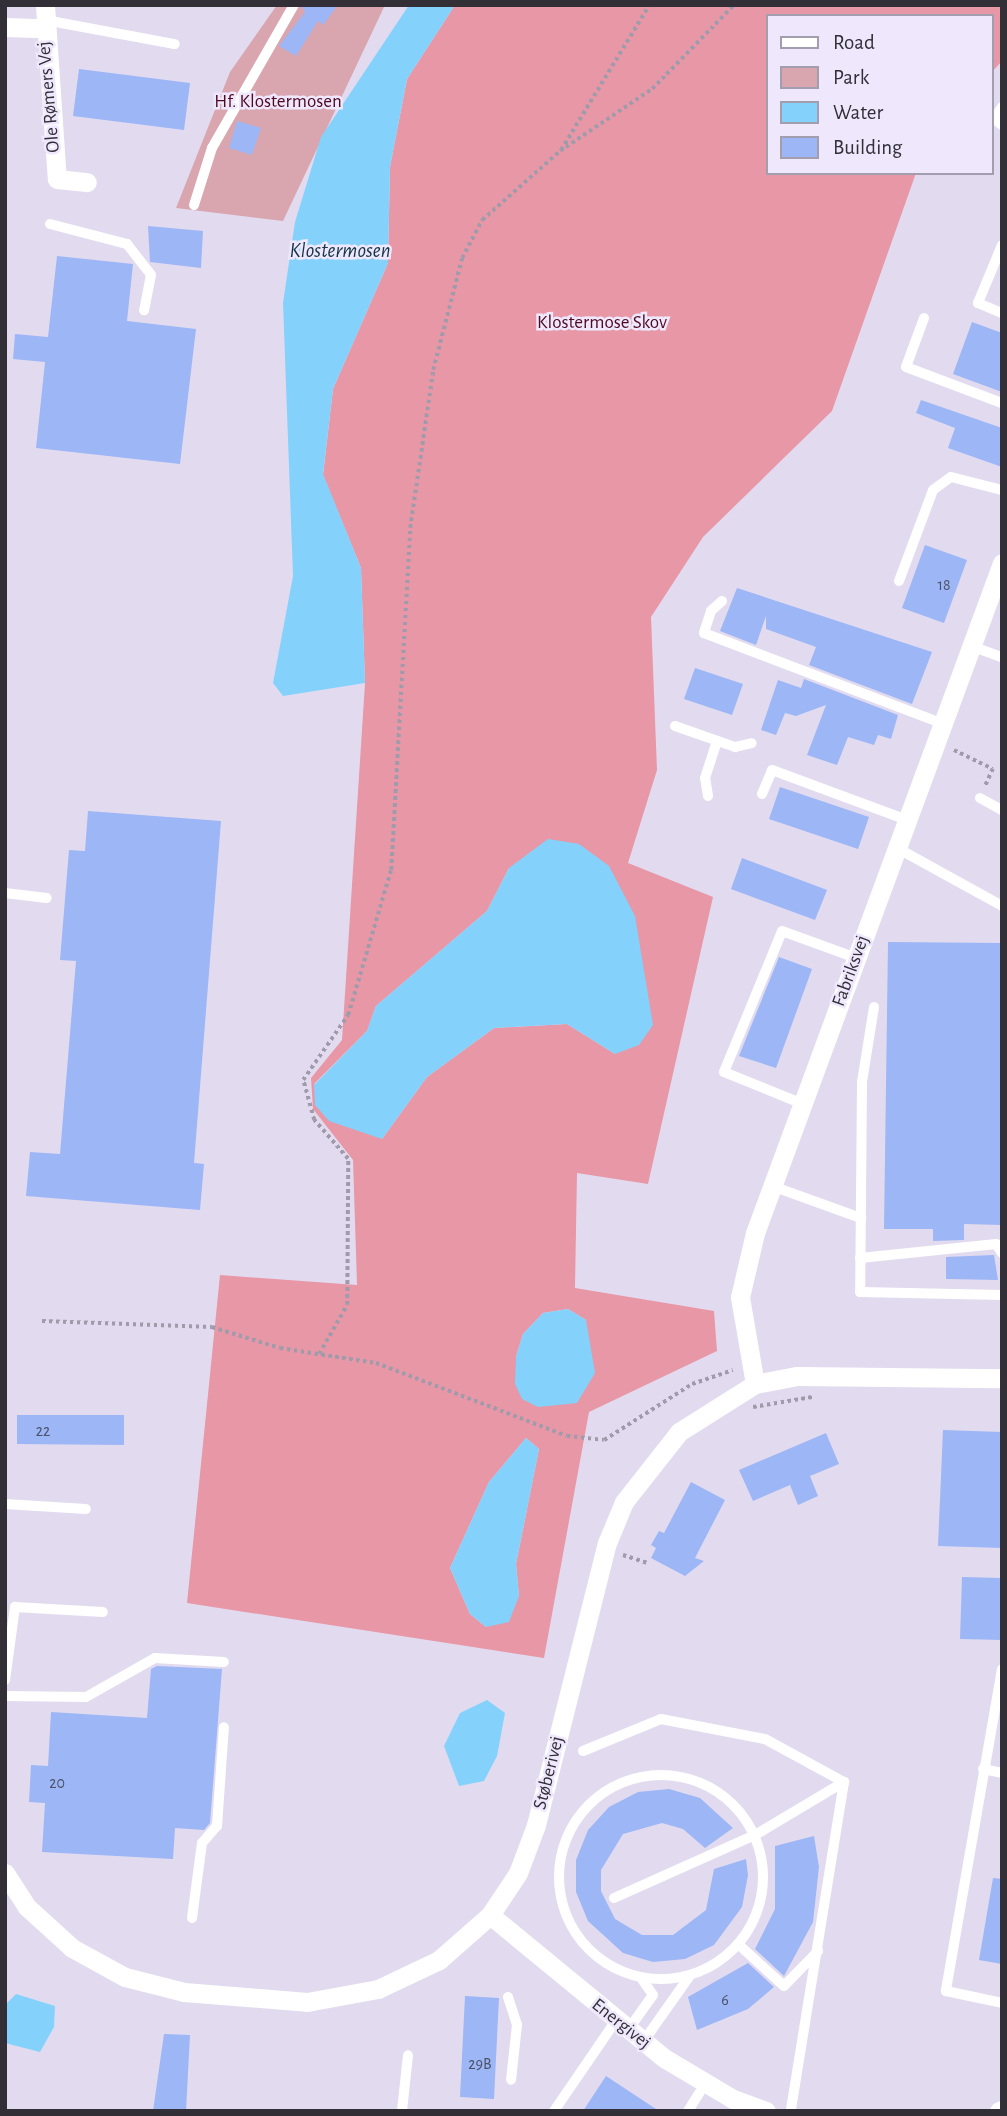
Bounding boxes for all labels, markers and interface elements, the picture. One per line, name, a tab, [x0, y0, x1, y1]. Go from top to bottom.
legend	[766, 14, 993, 175]
text: Road	[833, 32, 875, 53]
street label: Ole Rømers Vej	[33, 40, 65, 154]
text: Park	[833, 67, 869, 88]
park label: Hf. Klostermosen	[214, 91, 342, 113]
text: Water	[833, 102, 883, 123]
text: Building	[833, 137, 902, 158]
water label: Klostermosen	[290, 238, 390, 264]
park label: Klostermose Skov	[537, 312, 667, 334]
house number: 18	[937, 575, 951, 595]
street label: Fabriksvej	[828, 932, 874, 1010]
house number: 22	[36, 1421, 50, 1441]
street label: Støberivej	[529, 1734, 569, 1812]
house number: 20	[49, 1773, 65, 1793]
house number: 6	[721, 1990, 729, 2010]
street label: Energivej	[587, 1994, 655, 2054]
house number: 29B	[468, 2054, 492, 2074]

